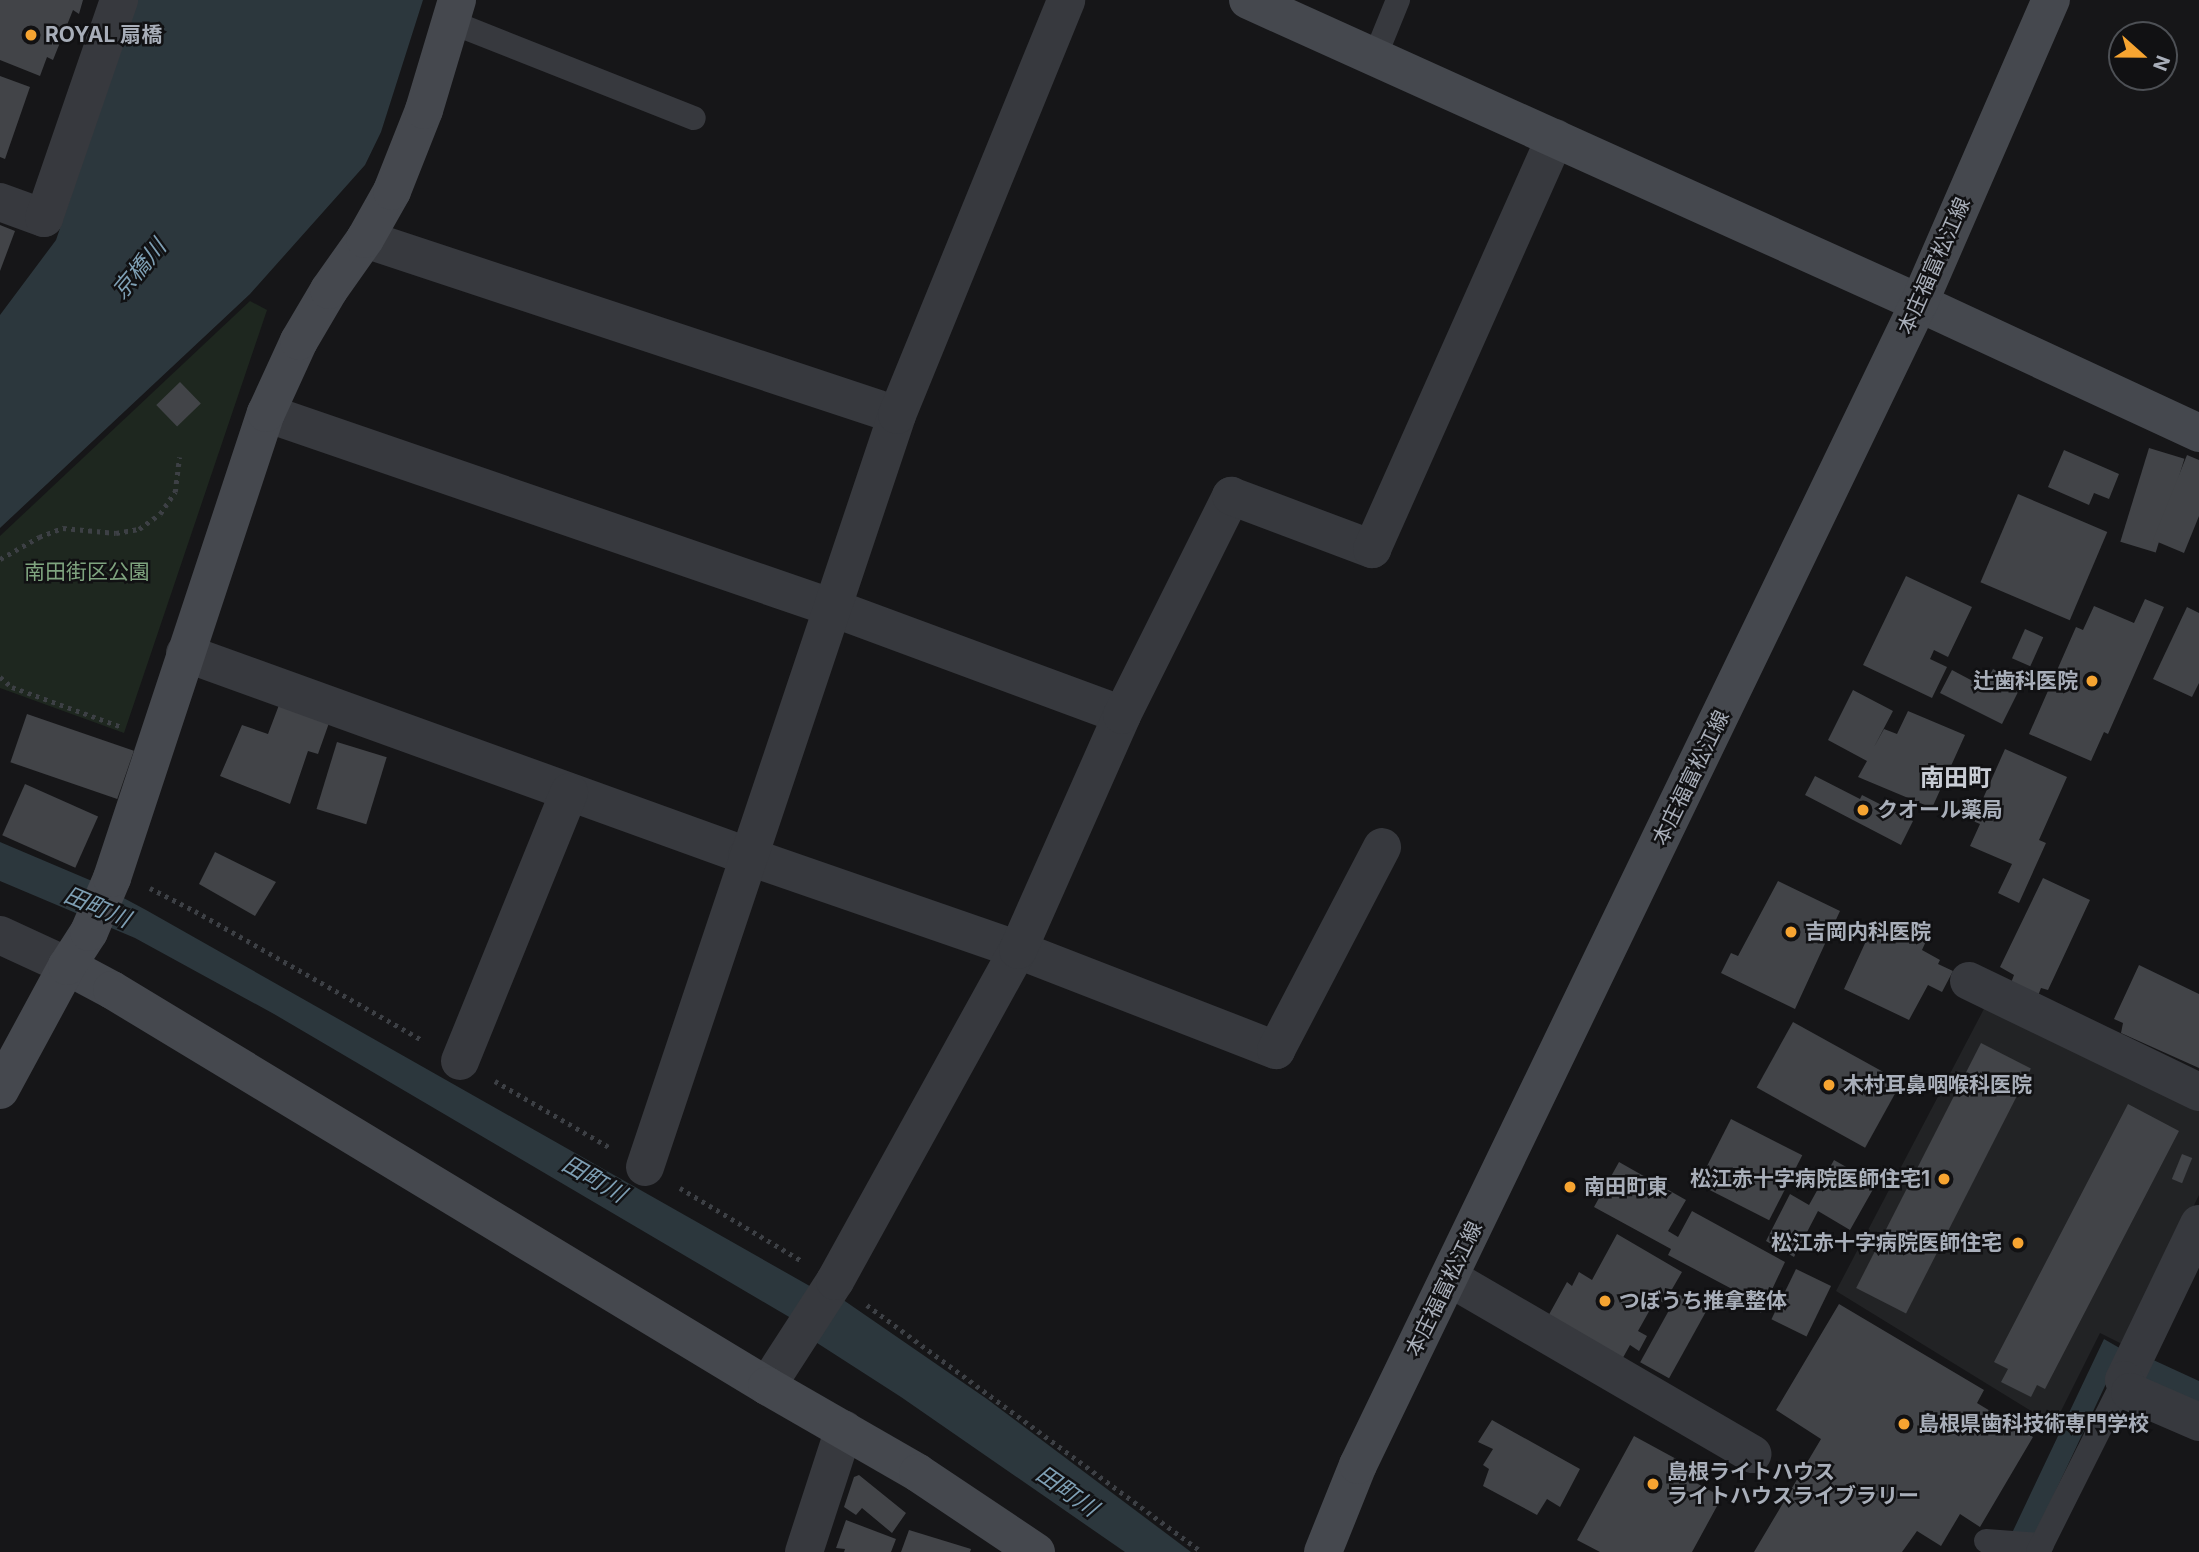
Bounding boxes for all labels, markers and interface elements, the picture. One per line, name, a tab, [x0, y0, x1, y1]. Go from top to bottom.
north arrow	[2108, 21, 2178, 91]
place label: ROYAL 扇橋	[45, 22, 162, 48]
marker: ROYAL 扇橋	[23, 27, 39, 43]
text: N	[2148, 52, 2175, 74]
street label: 本庄福富松江線	[1893, 194, 1975, 338]
water label: 京橋川	[106, 234, 172, 304]
park label: 南田街区公園	[24, 559, 150, 585]
place label: 辻歯科医院	[1973, 668, 2078, 694]
marker: 辻歯科医院	[2084, 673, 2100, 689]
street label: 本庄福富松江線	[1647, 706, 1735, 850]
district label: 南田町	[1920, 764, 1992, 792]
place label: クオール薬局	[1877, 797, 2003, 823]
marker: クオール薬局	[1855, 802, 1871, 818]
water label: 田町川	[60, 881, 134, 933]
place label: 吉岡内科医院	[1805, 919, 1931, 945]
marker: 吉岡内科医院	[1783, 924, 1799, 940]
place label: 木村耳鼻咽喉科医院	[1843, 1072, 2032, 1098]
marker: 木村耳鼻咽喉科医院	[1821, 1077, 1837, 1093]
water label: 田町川	[557, 1150, 631, 1208]
place label: 松江赤十字病院医師住宅1	[1690, 1166, 1930, 1192]
marker: 松江赤十字病院医師住宅1	[1936, 1171, 1952, 1187]
place label: 南田町東	[1584, 1174, 1668, 1200]
marker: 南田町東	[1562, 1179, 1578, 1195]
street label: 本庄福富松江線	[1400, 1217, 1488, 1361]
place label: 松江赤十字病院医師住宅	[1771, 1230, 2002, 1256]
marker: 松江赤十字病院医師住宅	[2008, 1233, 2028, 1253]
place label: つぼうち推拿整体	[1619, 1288, 1787, 1314]
marker: つぼうち推拿整体	[1597, 1293, 1613, 1309]
place label: 島根県歯科技術専門学校	[1918, 1411, 2149, 1437]
marker: 島根県歯科技術専門学校	[1896, 1416, 1912, 1432]
place label: 島根ライトハウス ライトハウスライブラリー	[1667, 1459, 1919, 1509]
water label: 田町川	[1031, 1460, 1103, 1522]
marker: 島根ライトハウス ライトハウスライブラリー	[1645, 1476, 1661, 1492]

